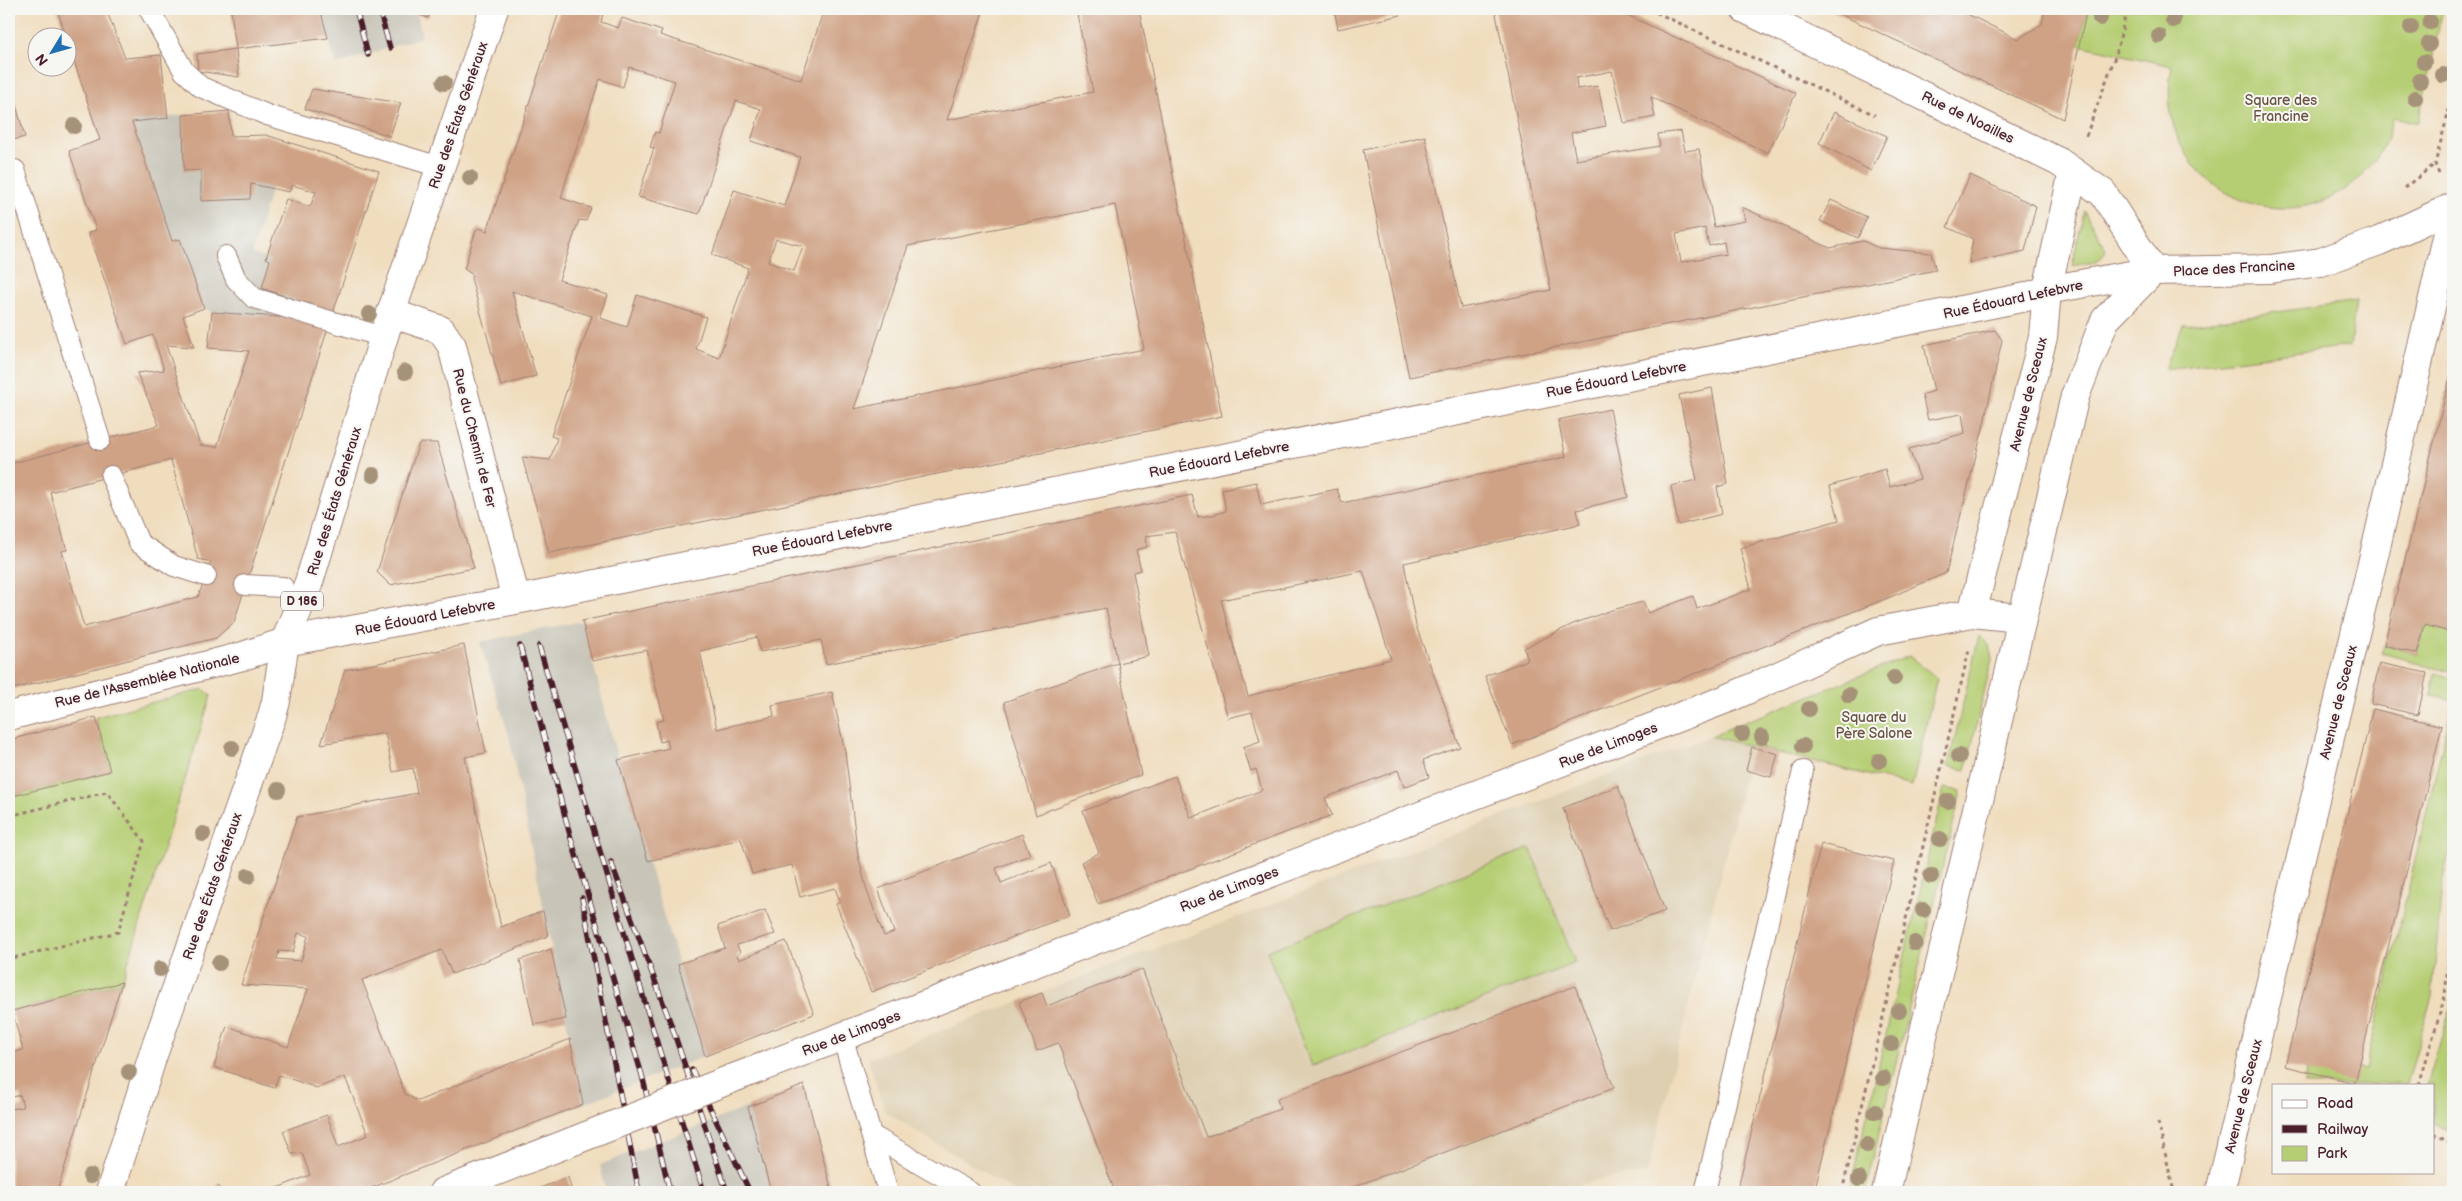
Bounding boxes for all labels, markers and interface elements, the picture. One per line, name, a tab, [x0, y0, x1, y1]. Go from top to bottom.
north arrow	[28, 28, 78, 78]
street label: Rue des États Généraux	[424, 38, 492, 191]
text: N	[32, 50, 52, 69]
street label: Rue de Noailles	[1919, 88, 2017, 147]
park label: Square des Francine	[2245, 92, 2317, 125]
street label: Place des Francine	[2173, 257, 2295, 280]
street label: Rue Édouard Lefebvre	[1941, 275, 2085, 323]
street label: Avenue de Sceaux	[2006, 335, 2051, 453]
street label: Rue Édouard Lefebvre	[1544, 357, 1688, 401]
street label: Rue du Chemin de Fer	[449, 367, 500, 511]
street label: Rue des États Généraux	[303, 424, 365, 578]
street label: Rue Édouard Lefebvre	[1147, 437, 1291, 481]
street label: Rue Édouard Lefebvre	[750, 516, 894, 560]
road number: D 186	[281, 592, 323, 610]
street label: Rue Édouard Lefebvre	[353, 595, 497, 639]
street label: Avenue de Sceaux	[2316, 643, 2361, 761]
street label: Rue de l'Assemblée Nationale	[53, 649, 241, 712]
park label: Square du Père Salone	[1836, 709, 1912, 742]
street label: Rue de Limoges	[1557, 719, 1660, 772]
street label: Rue des États Généraux	[178, 809, 246, 962]
street label: Rue de Limoges	[1178, 863, 1281, 916]
street label: Rue de Limoges	[800, 1007, 903, 1060]
street label: Avenue de Sceaux	[2221, 1037, 2266, 1155]
legend	[2272, 1084, 2434, 1174]
text: Road	[2317, 1094, 2353, 1113]
text: Railway	[2317, 1120, 2368, 1139]
text: Park	[2317, 1144, 2348, 1163]

